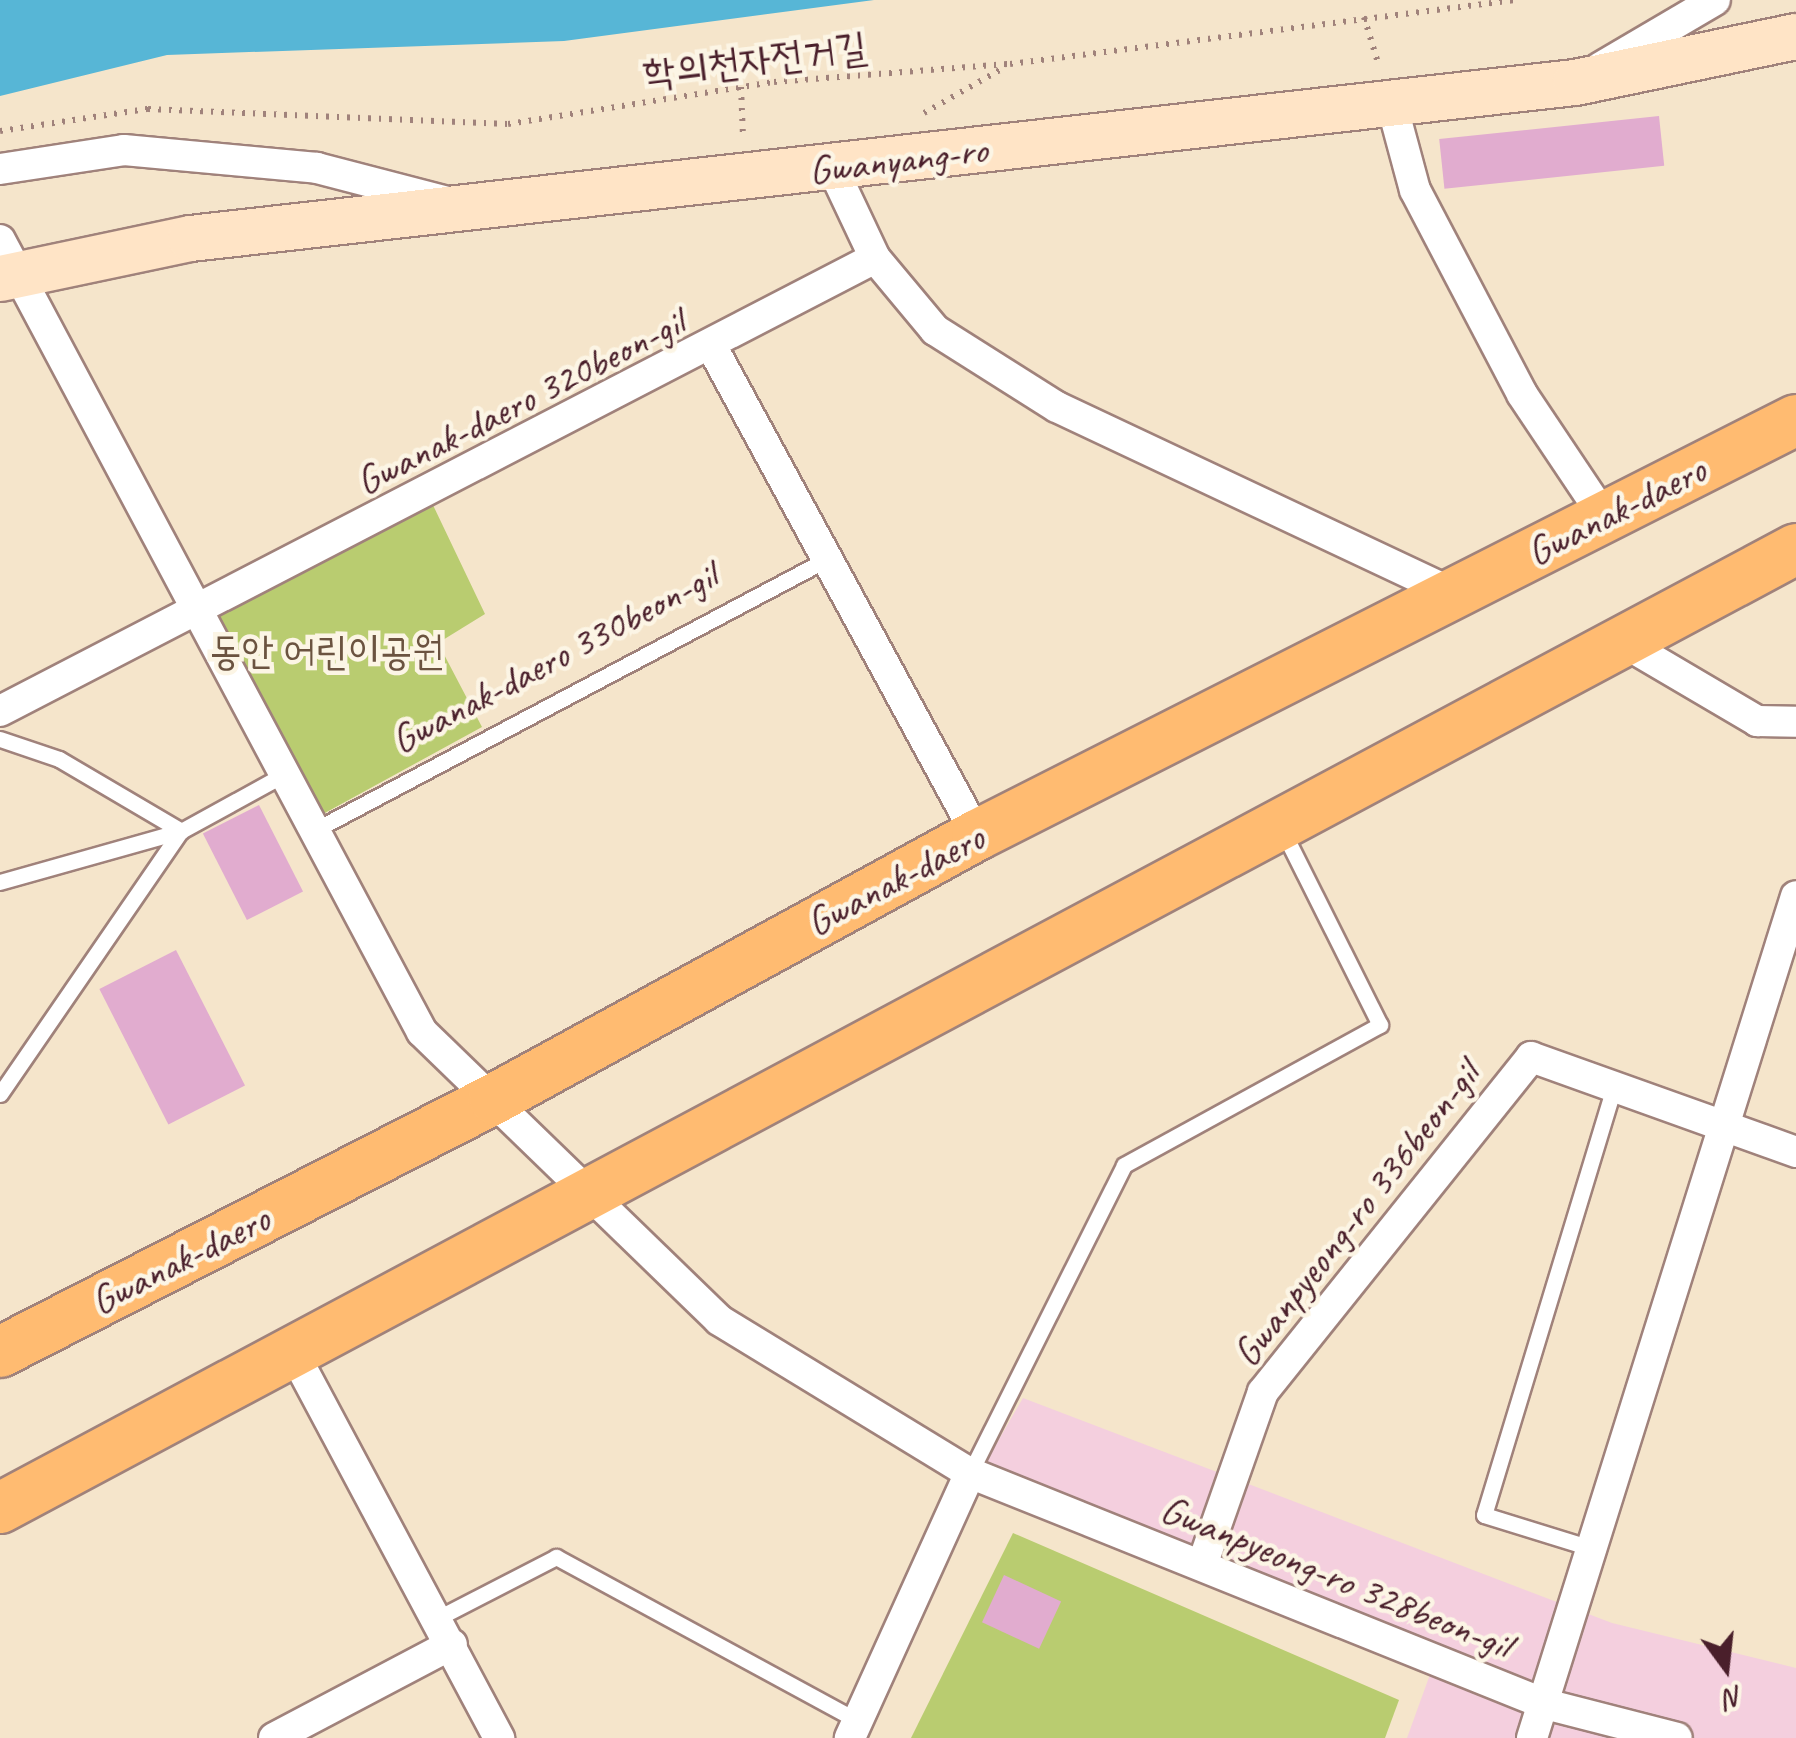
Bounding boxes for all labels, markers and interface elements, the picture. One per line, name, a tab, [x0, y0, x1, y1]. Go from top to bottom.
street label: 학의천자전거길	[640, 22, 870, 98]
street label: Gwanyang-ro	[806, 125, 990, 195]
street label: Gwanak-daero 320beon-gil	[348, 298, 692, 506]
street label: Gwanak-daero	[1519, 446, 1713, 576]
street label: Gwanak-daero 330beon-gil	[383, 552, 725, 764]
park label: 동안 어린이공원	[210, 627, 444, 675]
street label: Gwanak-daero	[798, 813, 992, 947]
street label: Gwanpyeong-ro 336beon-gil	[1222, 1052, 1490, 1376]
street label: Gwanak-daero	[83, 1195, 277, 1325]
street label: Gwanpyeong-ro 328beon-gil	[1154, 1485, 1518, 1669]
north arrow	[1676, 1618, 1776, 1718]
text: N	[1721, 1678, 1747, 1717]

